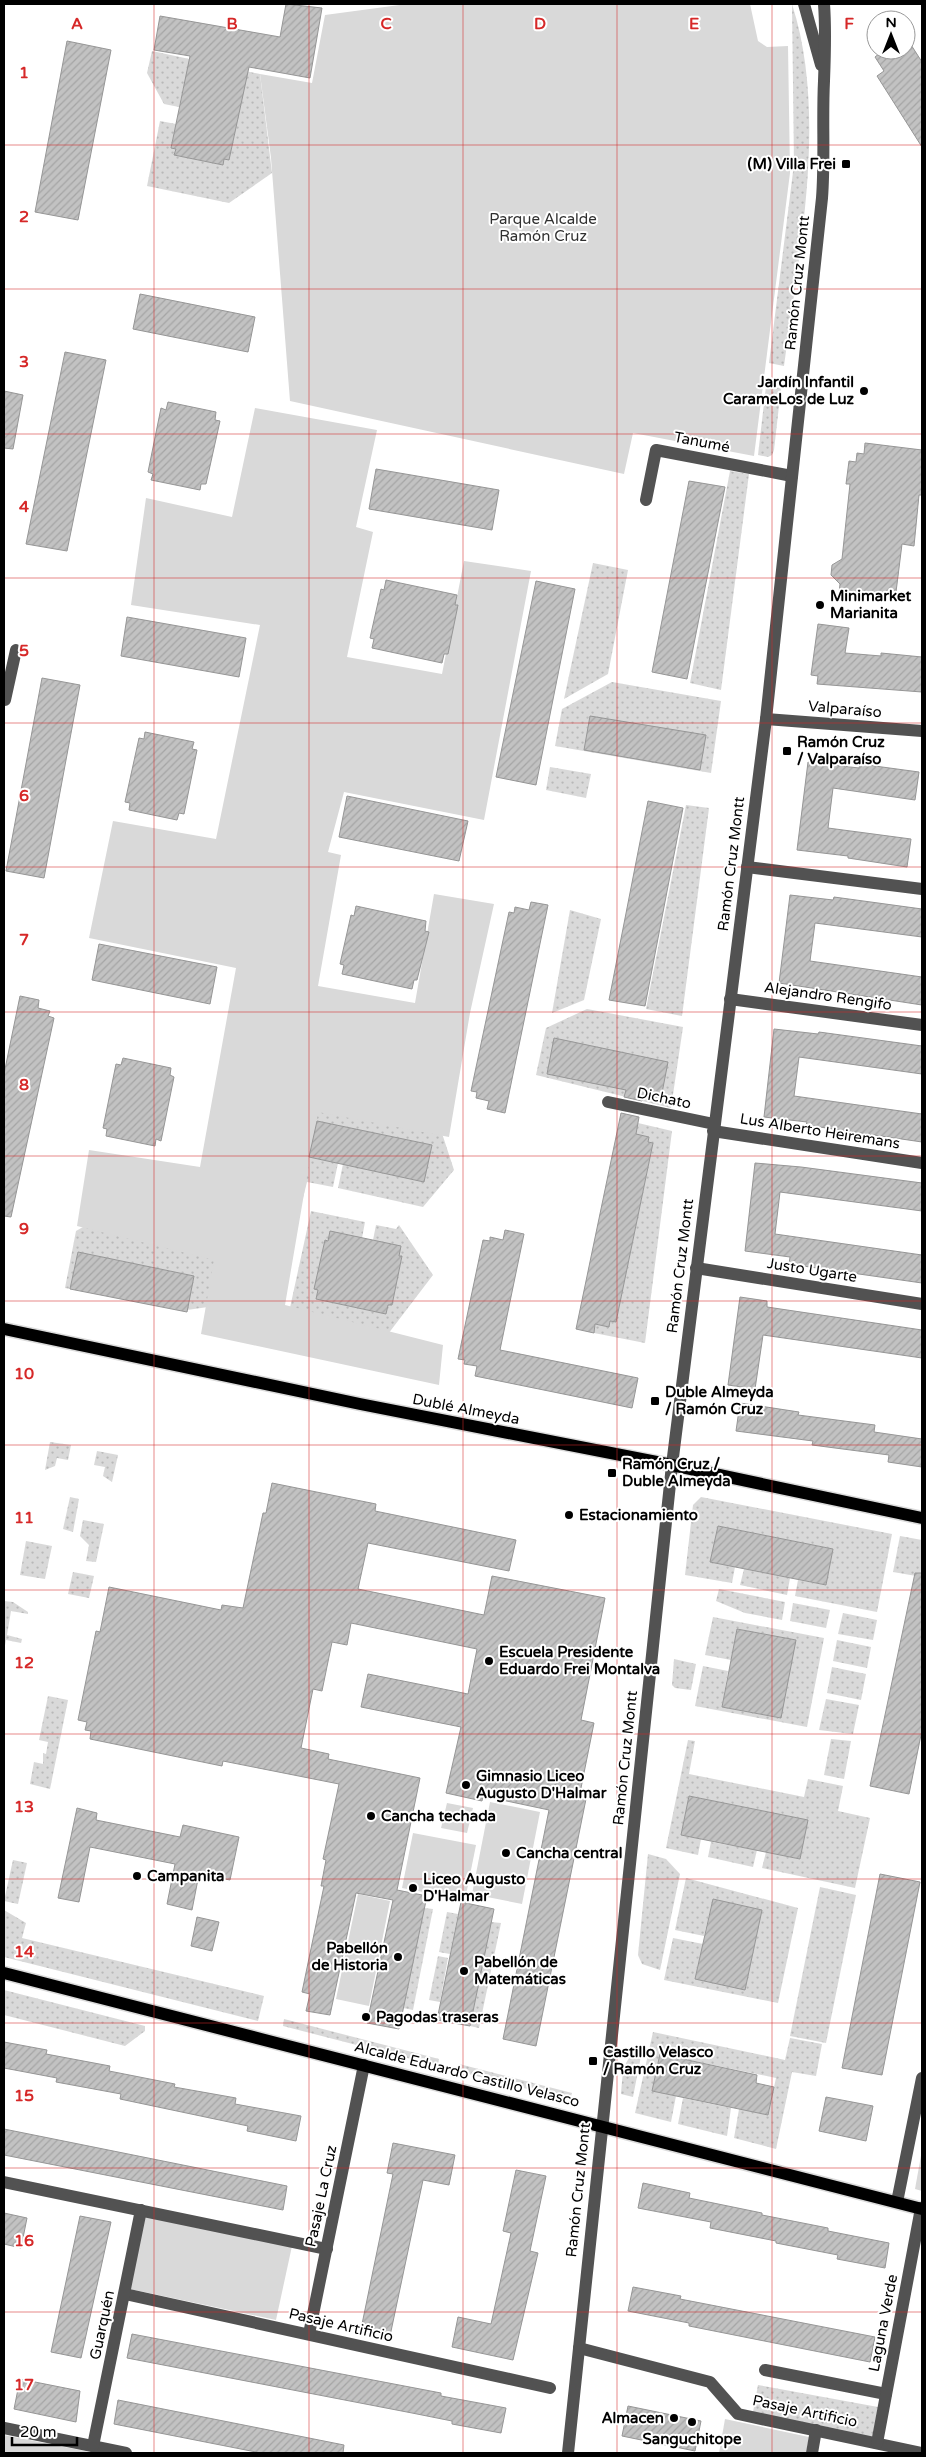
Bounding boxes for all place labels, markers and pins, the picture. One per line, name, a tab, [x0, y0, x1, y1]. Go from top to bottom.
place label: (M) Villa Frei	[747, 155, 836, 173]
marker: (M) Villa Frei	[840, 158, 852, 170]
place label: Jardín Infantil CarameLos de Luz	[723, 373, 855, 408]
marker: Jardín Infantil CarameLos de Luz	[858, 385, 870, 397]
place label: Minimarket Marianita	[830, 587, 911, 622]
marker: Minimarket Marianita	[814, 599, 826, 611]
place label: Ramón Cruz / Valparaíso	[797, 733, 885, 769]
marker: Ramón Cruz / Valparaíso	[781, 745, 793, 757]
place label: Duble Almeyda / Ramón Cruz	[665, 1383, 774, 1418]
marker: Duble Almeyda / Ramón Cruz	[649, 1395, 661, 1407]
place label: Ramón Cruz / Duble Almeyda	[622, 1455, 731, 1491]
marker: Ramón Cruz / Duble Almeyda	[606, 1467, 618, 1479]
place label: Estacionamiento	[579, 1506, 698, 1524]
marker: Estacionamiento	[563, 1509, 575, 1521]
place label: Escuela Presidente Eduardo Frei Montalva	[499, 1643, 660, 1678]
marker: Escuela Presidente Eduardo Frei Montalva	[483, 1655, 495, 1667]
place label: Gimnasio Liceo Augusto D'Halmar	[476, 1767, 607, 1803]
marker: Gimnasio Liceo Augusto D'Halmar	[460, 1779, 472, 1791]
place label: Cancha techada	[381, 1807, 496, 1825]
marker: Cancha techada	[365, 1810, 377, 1822]
place label: Cancha central	[516, 1844, 622, 1862]
marker: Cancha central	[500, 1847, 512, 1859]
place label: Campanita	[147, 1867, 225, 1886]
marker: Campanita	[131, 1870, 143, 1882]
place label: Liceo Augusto D'Halmar	[423, 1870, 525, 1905]
marker: Liceo Augusto D'Halmar	[407, 1882, 419, 1894]
place label: Pabellón de Historia	[311, 1939, 388, 1974]
marker: Pabellón de Historia	[392, 1951, 404, 1963]
place label: Pabellón de Matemáticas	[474, 1953, 566, 1988]
marker: Pabellón de Matemáticas	[458, 1965, 470, 1977]
place label: Pagodas traseras	[376, 2008, 499, 2027]
marker: Pagodas traseras	[360, 2011, 372, 2023]
place label: Castillo Velasco / Ramón Cruz	[603, 2043, 713, 2078]
marker: Castillo Velasco / Ramón Cruz	[587, 2055, 599, 2067]
place label: Almacen	[601, 2409, 664, 2427]
marker: Almacen	[668, 2412, 680, 2424]
marker: Sanguchitope	[686, 2416, 698, 2428]
place label: Sanguchitope	[643, 2430, 742, 2449]

